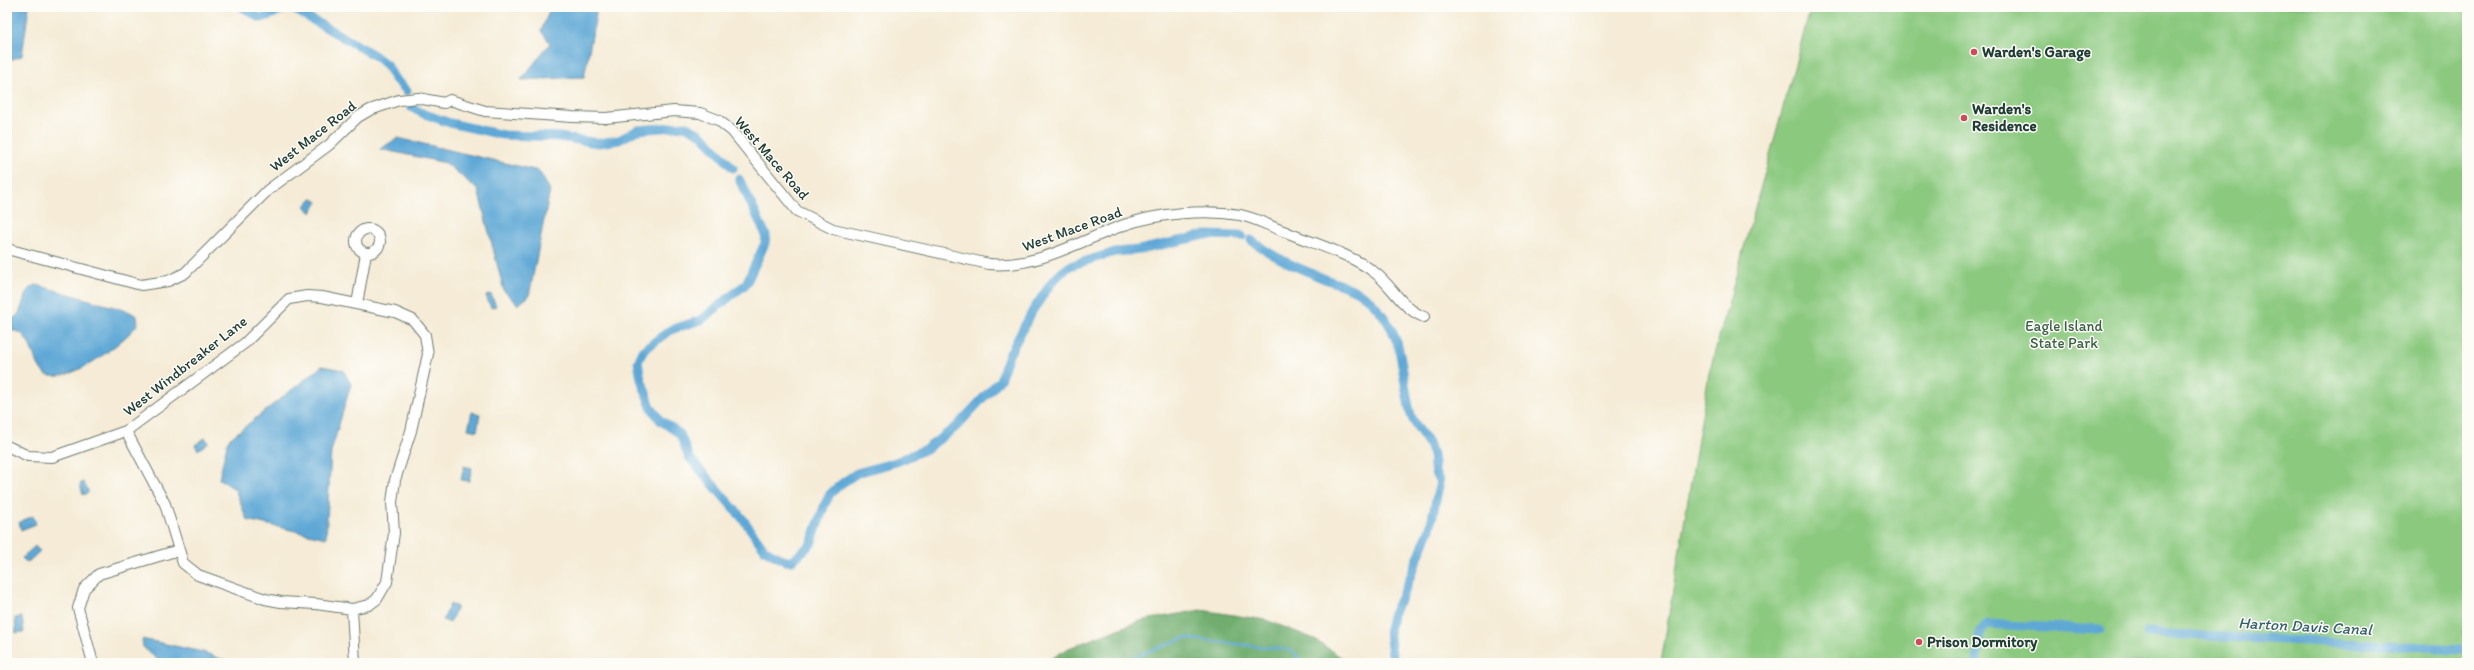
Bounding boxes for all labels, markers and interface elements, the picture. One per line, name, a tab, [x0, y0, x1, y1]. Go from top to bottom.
place label: Warden's Garage	[1982, 43, 2091, 62]
marker: Warden's Garage	[1969, 47, 1979, 57]
street label: West Mace Road	[266, 96, 360, 175]
place label: Warden's Residence	[1972, 100, 2037, 135]
street label: West Mace Road	[731, 113, 814, 204]
marker: Warden's Residence	[1959, 113, 1969, 123]
street label: West Mace Road	[1020, 202, 1125, 255]
street label: West Windbreaker Lane	[119, 312, 251, 420]
park label: Eagle Island State Park	[2025, 317, 2103, 352]
water label: Harton Davis Canal	[2238, 613, 2374, 639]
place label: Prison Dormitory	[1927, 633, 2038, 652]
marker: Prison Dormitory	[1914, 637, 1924, 647]

